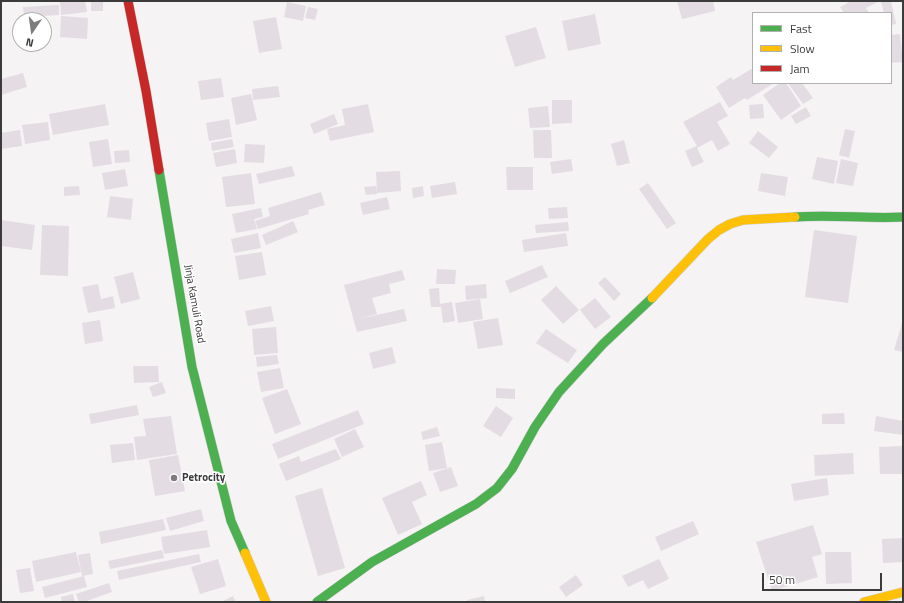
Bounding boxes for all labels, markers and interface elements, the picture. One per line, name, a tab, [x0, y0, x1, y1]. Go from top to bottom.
north arrow	[12, 12, 52, 52]
legend	[752, 12, 892, 84]
text: Fast	[790, 19, 812, 38]
text: N	[24, 34, 35, 51]
text: Slow	[790, 39, 815, 58]
text: Jam	[790, 59, 810, 78]
street label: Jinja Kamuli Road	[181, 264, 207, 344]
place label: Petrocity	[182, 471, 225, 485]
marker: Petrocity	[169, 473, 179, 483]
scale bar	[764, 565, 884, 591]
text: 50 m	[769, 570, 795, 589]

